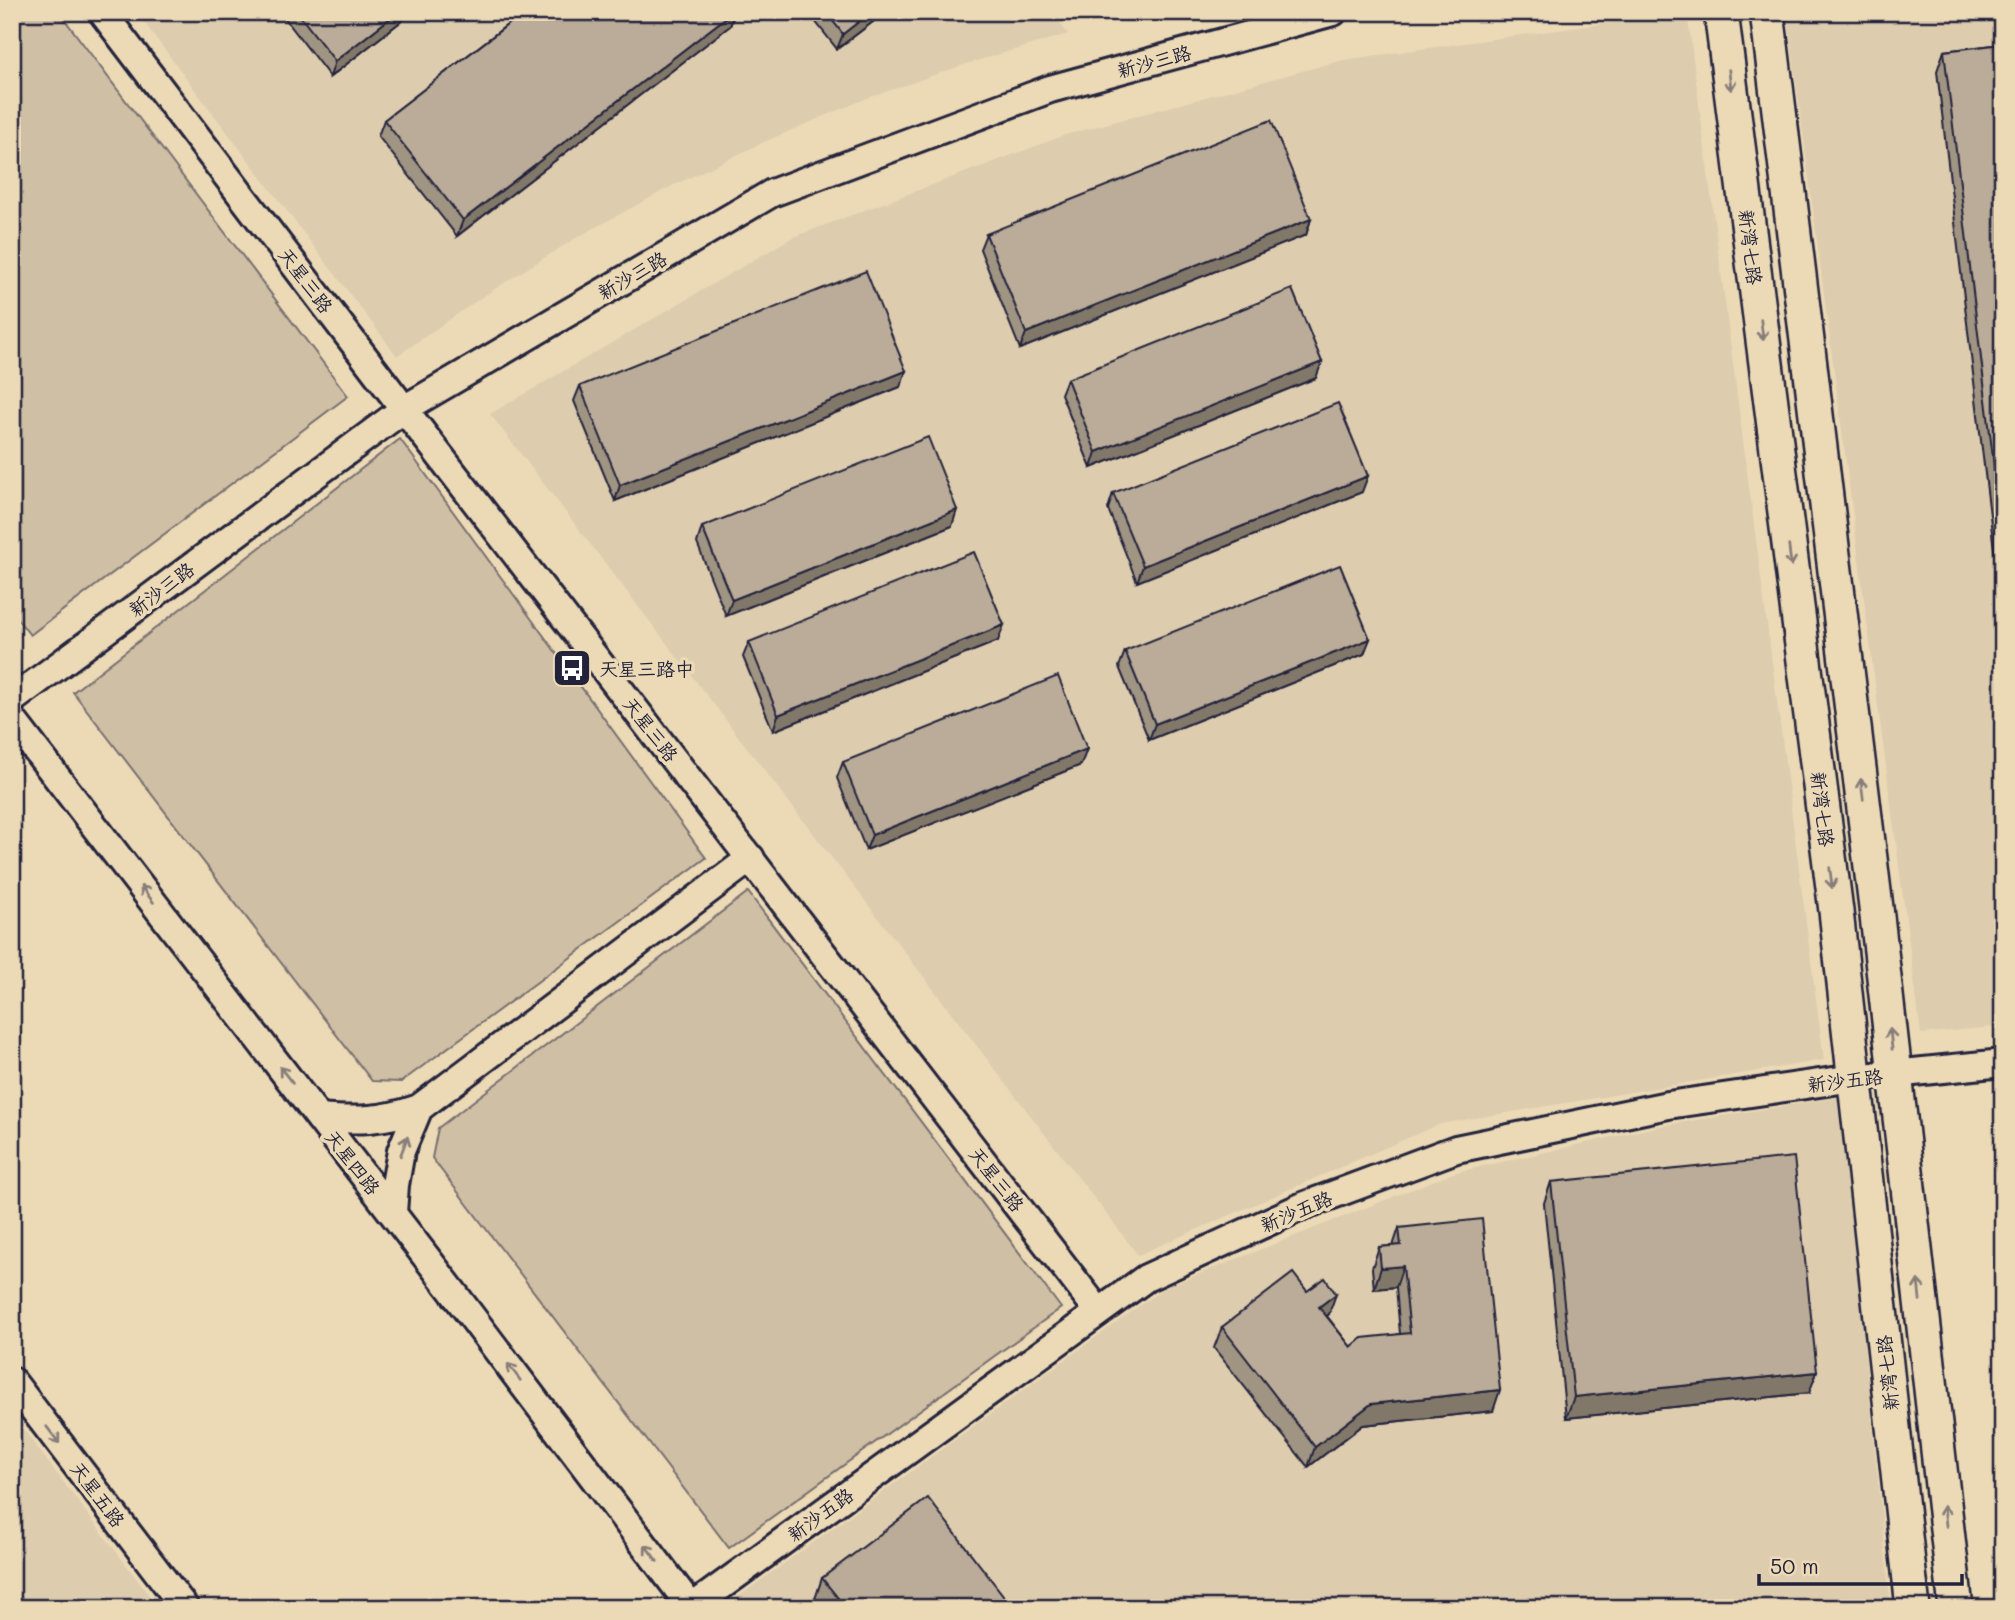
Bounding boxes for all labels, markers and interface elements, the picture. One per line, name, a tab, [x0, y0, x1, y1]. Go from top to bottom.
street label: 新沙三路	[1114, 39, 1194, 83]
one-way arrow	[1723, 68, 1736, 91]
street label: 新湾七路	[1734, 208, 1768, 286]
street label: 天星三路	[273, 242, 339, 318]
street label: 新沙三路	[593, 245, 671, 305]
one-way arrow	[1755, 318, 1768, 341]
one-way arrow	[1784, 544, 1797, 566]
street label: 新沙三路	[123, 556, 199, 622]
bus stop icon: 天星三路中	[551, 647, 593, 689]
place label: 天星三路中	[599, 656, 694, 681]
street label: 天星三路	[618, 691, 684, 767]
street label: 新湾七路	[1806, 770, 1840, 848]
one-way arrow	[1855, 778, 1868, 801]
one-way arrow	[1825, 867, 1838, 889]
one-way arrow	[140, 886, 155, 904]
one-way arrow	[1884, 1028, 1897, 1051]
street label: 新沙五路	[1806, 1063, 1884, 1097]
one-way arrow	[278, 1066, 293, 1085]
street label: 天星四路	[320, 1124, 386, 1200]
one-way arrow	[399, 1136, 411, 1158]
street label: 天星三路	[964, 1141, 1030, 1217]
street label: 新沙五路	[1256, 1185, 1336, 1237]
one-way arrow	[1913, 1279, 1926, 1301]
street label: 新湾七路	[1871, 1334, 1903, 1412]
one-way arrow	[506, 1363, 521, 1382]
one-way arrow	[46, 1425, 61, 1444]
street label: 天星五路	[65, 1456, 131, 1532]
street label: 新沙五路	[782, 1482, 858, 1546]
one-way arrow	[1939, 1505, 1952, 1527]
scale bar	[1759, 1543, 1962, 1587]
one-way arrow	[644, 1544, 659, 1563]
text: 50 m	[1770, 1552, 1819, 1579]

